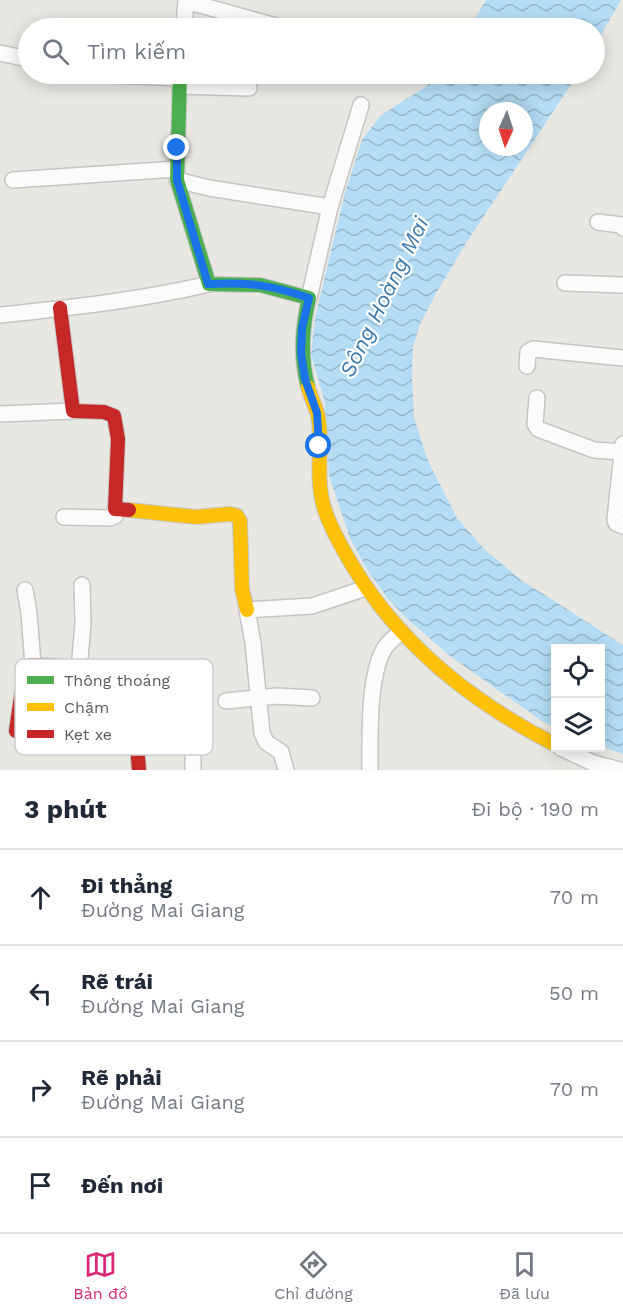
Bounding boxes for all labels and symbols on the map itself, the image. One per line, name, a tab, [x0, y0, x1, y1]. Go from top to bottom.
north arrow	[479, 102, 533, 156]
route end	[163, 134, 189, 160]
water label: Sông Hoàng Mai	[334, 212, 434, 381]
route start	[305, 432, 331, 458]
legend	[15, 659, 213, 755]
text: Thông thoáng	[64, 671, 171, 690]
text: Chậm	[64, 698, 109, 717]
text: Kẹt xe	[64, 725, 112, 744]

